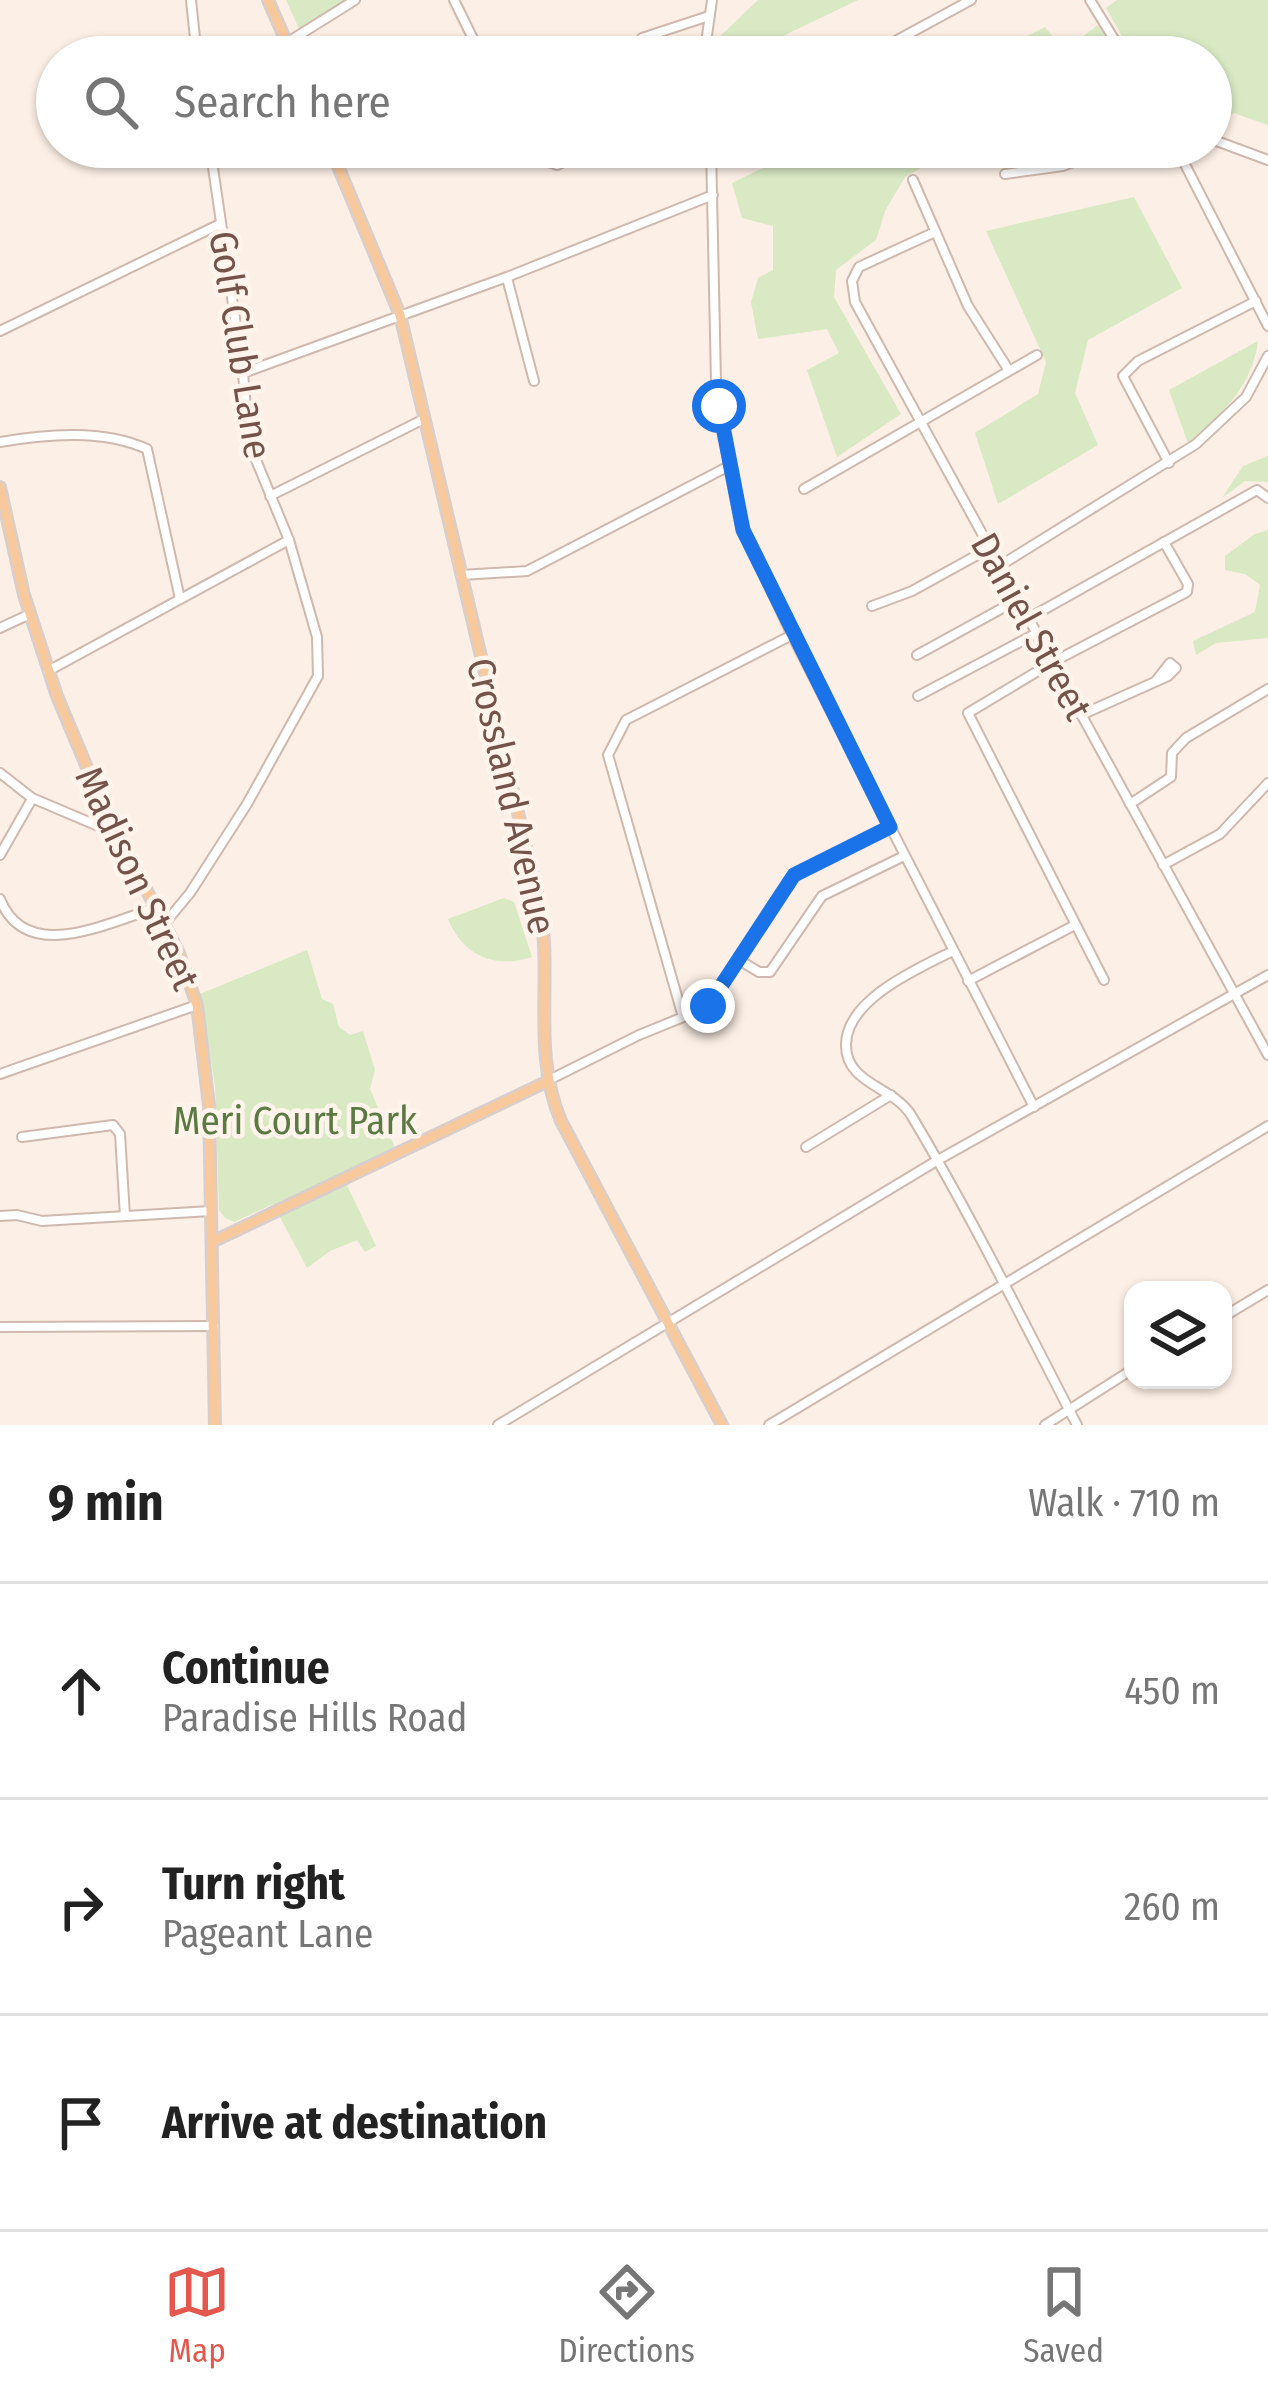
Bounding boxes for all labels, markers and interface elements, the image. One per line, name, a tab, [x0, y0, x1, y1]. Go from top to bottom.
search box	[36, 36, 1232, 168]
icon: search	[78, 69, 144, 135]
text: Search here	[174, 75, 391, 129]
street label: Golf Club Lane	[199, 228, 281, 462]
route start	[692, 379, 746, 433]
street label: Daniel Street	[961, 525, 1101, 728]
street label: Crossland Avenue	[457, 654, 565, 939]
street label: Madison Street	[65, 760, 209, 997]
route end	[681, 979, 735, 1033]
park label: Meri Court Park	[173, 1098, 418, 1144]
map controls	[1124, 1281, 1232, 1389]
button: layers	[1124, 1281, 1232, 1389]
text: 9 min	[48, 1472, 164, 1534]
text: Walk · 710 m	[1028, 1480, 1220, 1526]
text: Continue	[162, 1641, 330, 1695]
icon: ahead	[48, 1658, 114, 1724]
text: 450 m	[1124, 1668, 1220, 1714]
text: Paradise Hills Road	[162, 1695, 468, 1741]
text: Turn right	[162, 1857, 345, 1911]
icon: right	[48, 1874, 114, 1940]
text: 260 m	[1124, 1884, 1220, 1930]
text: Pageant Lane	[162, 1911, 373, 1957]
icon: arrive	[48, 2090, 114, 2156]
text: Arrive at destination	[162, 2096, 547, 2150]
tab: Map	[164, 2259, 230, 2371]
tab: Directions	[558, 2259, 695, 2371]
tab: Saved	[1023, 2259, 1104, 2371]

